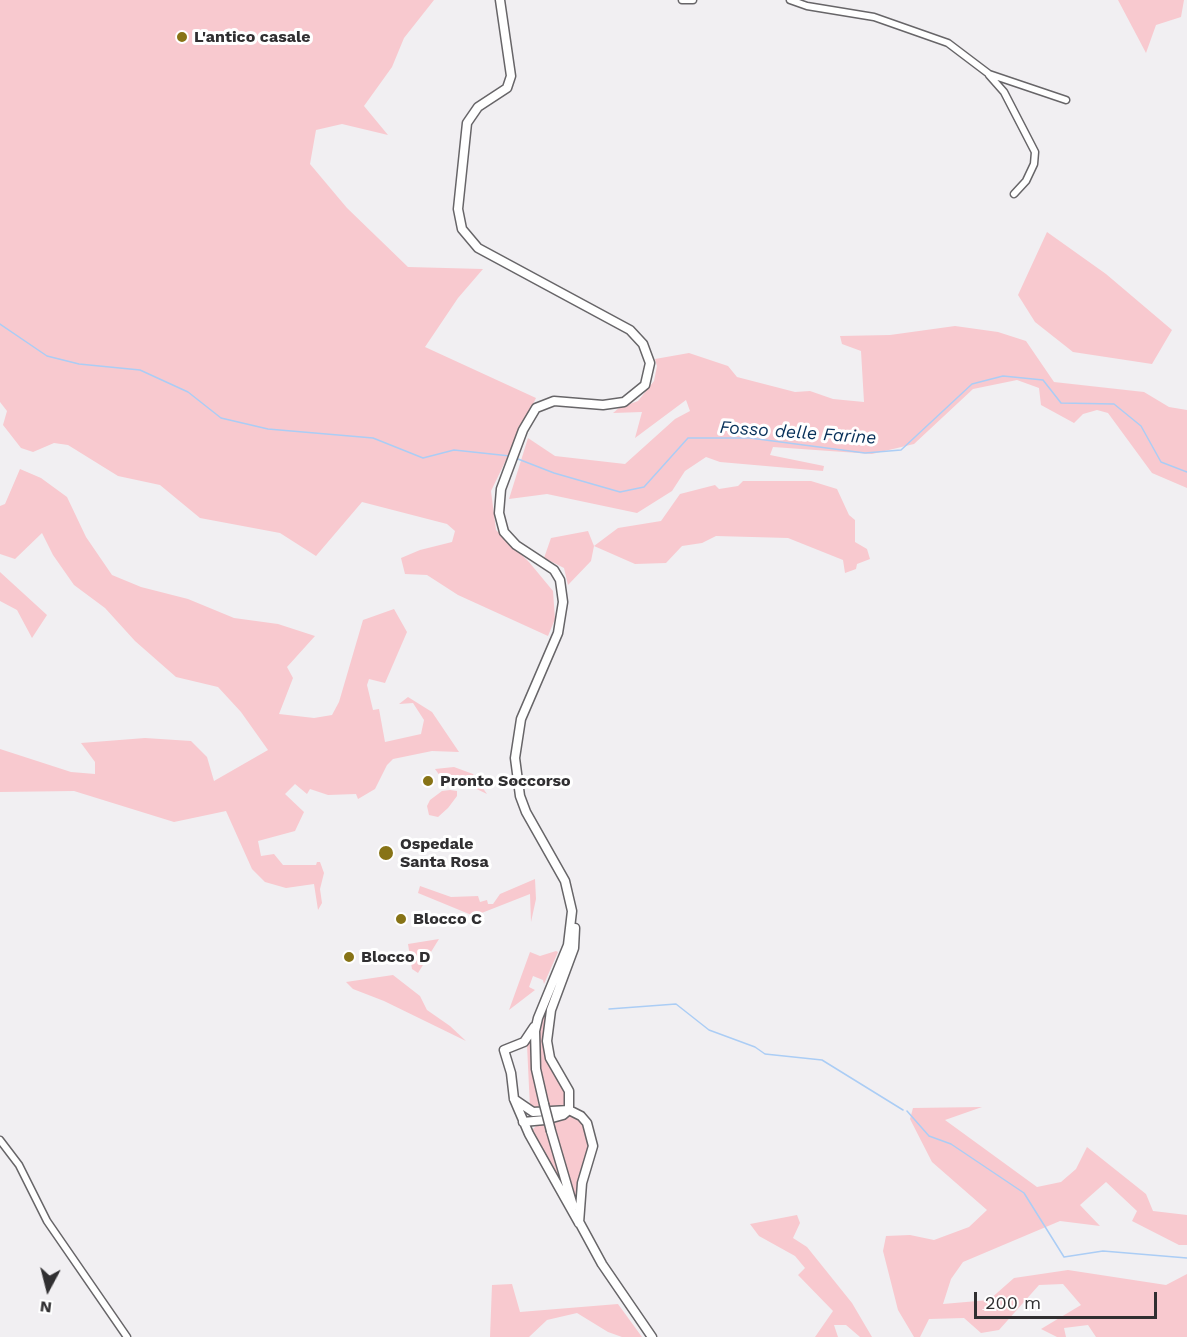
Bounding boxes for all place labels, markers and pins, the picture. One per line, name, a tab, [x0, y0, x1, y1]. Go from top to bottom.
place label: L'antico casale	[194, 27, 310, 47]
marker: L'antico casale	[175, 30, 189, 44]
place label: Pronto Soccorso	[440, 771, 571, 791]
marker: Pronto Soccorso	[421, 774, 435, 788]
place label: Ospedale Santa Rosa	[400, 834, 489, 872]
marker: Ospedale Santa Rosa	[377, 844, 395, 862]
place label: Blocco C	[413, 909, 482, 929]
marker: Blocco C	[394, 912, 408, 926]
place label: Blocco D	[361, 947, 431, 967]
marker: Blocco D	[342, 950, 356, 964]

